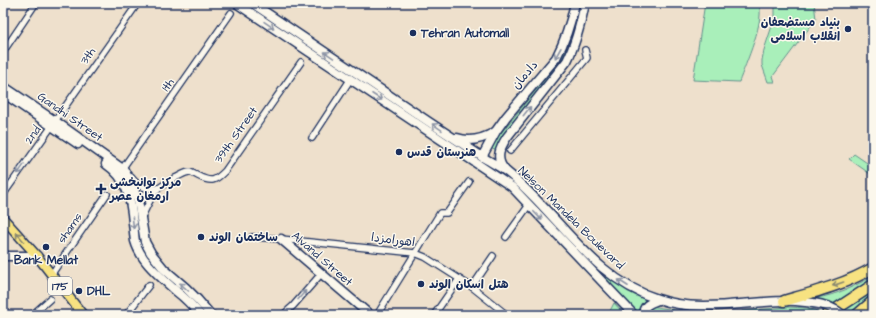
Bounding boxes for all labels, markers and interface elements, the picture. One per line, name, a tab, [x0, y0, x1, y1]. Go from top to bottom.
place label: بنیاد مستضعفان انقلاب اسلامی	[761, 14, 840, 45]
one-way arrow	[263, 21, 274, 29]
marker: بنیاد مستضعفان انقلاب اسلامی	[843, 24, 853, 34]
place label: Tehran Automall	[420, 25, 509, 42]
marker: Tehran Automall	[408, 28, 418, 38]
street label: 3th	[76, 44, 100, 68]
one-way arrow	[554, 47, 561, 59]
one-way arrow	[324, 51, 335, 59]
street label: دادمان	[508, 57, 542, 93]
street label: 1th	[158, 75, 179, 95]
street label: Gandhi Street	[34, 88, 106, 146]
one-way arrow	[371, 93, 382, 101]
street label: 39th Street	[210, 103, 262, 167]
one-way arrow	[523, 105, 532, 116]
street label: 2nd	[21, 122, 45, 148]
one-way arrow	[432, 123, 443, 131]
place label: هنرستان قدس	[407, 144, 477, 161]
marker: هنرستان قدس	[394, 147, 404, 157]
street label: Nelson Mandela Boulevard	[514, 163, 628, 273]
one-way arrow	[17, 164, 25, 175]
place label: مرکز توانبخشی ارمغان عصر	[109, 174, 181, 205]
marker: مرکز توانبخشی ارمغان عصر	[95, 183, 107, 195]
street label: shams	[53, 209, 87, 247]
one-way arrow	[534, 211, 543, 221]
one-way arrow	[129, 216, 137, 229]
street label: Alvand Street	[288, 228, 356, 290]
place label: ساختمان الوند	[209, 229, 278, 246]
street label: اهورامزدا	[370, 229, 416, 251]
one-way arrow	[16, 232, 25, 242]
marker: ساختمان الوند	[196, 232, 206, 242]
marker: Bank Mellat	[41, 242, 51, 252]
place label: Bank Mellat	[14, 252, 78, 269]
place label: هتل اسکان الوند	[429, 276, 509, 293]
road number: 175	[48, 277, 72, 295]
marker: هتل اسکان الوند	[416, 279, 426, 289]
one-way arrow	[618, 279, 629, 287]
one-way arrow	[831, 281, 844, 288]
one-way arrow	[179, 282, 190, 291]
place label: DHL	[87, 283, 111, 300]
marker: DHL	[74, 286, 84, 296]
one-way arrow	[298, 290, 307, 300]

